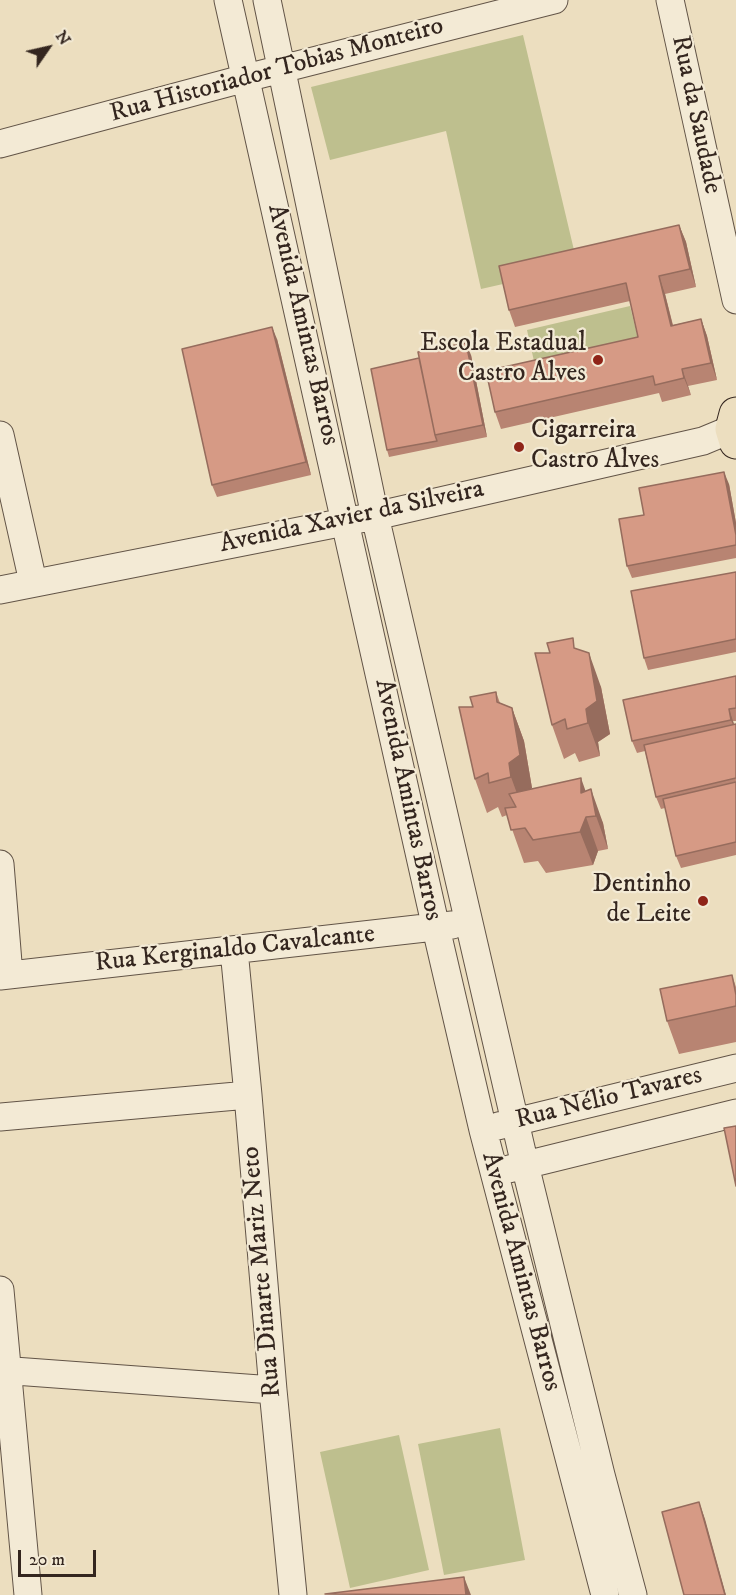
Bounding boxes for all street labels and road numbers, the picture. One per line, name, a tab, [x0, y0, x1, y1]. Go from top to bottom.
street label: Rua Historiador Tobias Monteiro	[107, 11, 447, 131]
street label: Rua da Saudade	[663, 33, 727, 197]
street label: Avenida Amintas Barros	[259, 202, 345, 448]
street label: Avenida Xavier da Silveira	[217, 475, 487, 561]
street label: Avenida Amintas Barros	[366, 676, 448, 924]
street label: Rua Kerginaldo Cavalcante	[94, 920, 376, 980]
street label: Rua Nélio Tavares	[513, 1061, 705, 1137]
street label: Rua Dinarte Mariz Neto	[236, 1145, 290, 1399]
street label: Avenida Amintas Barros	[473, 1149, 567, 1395]

